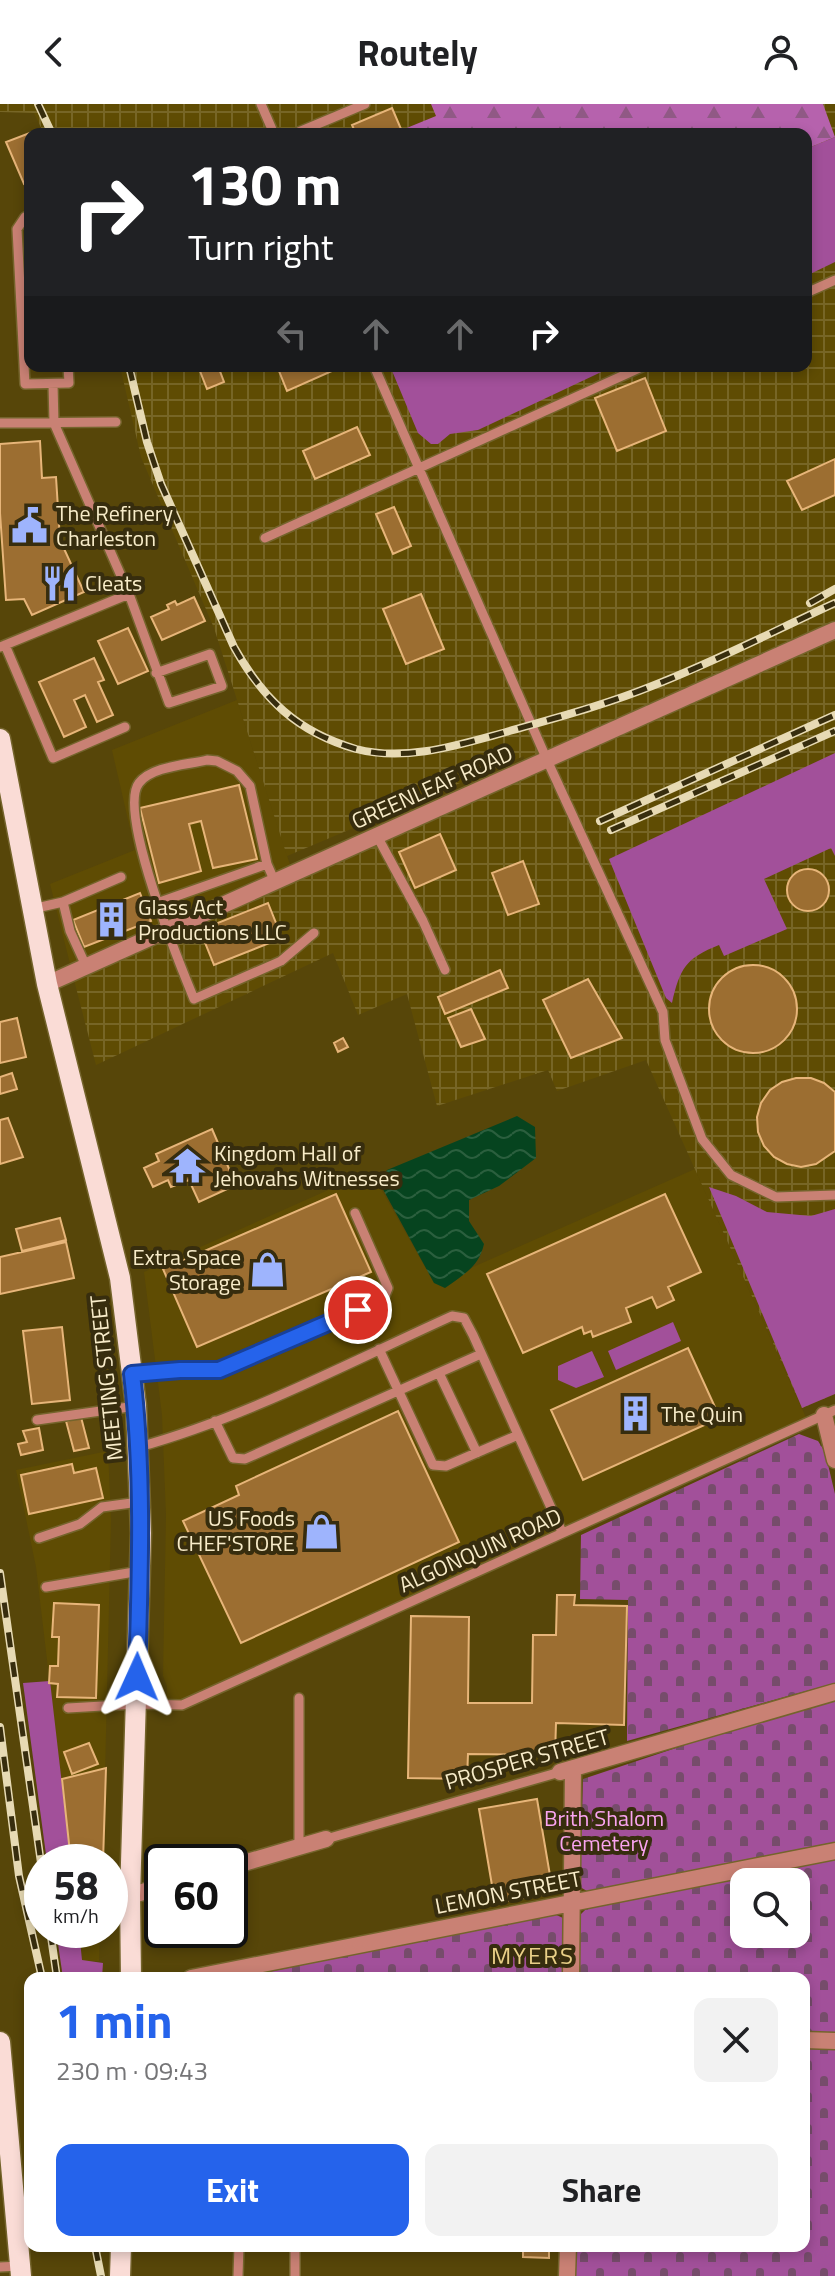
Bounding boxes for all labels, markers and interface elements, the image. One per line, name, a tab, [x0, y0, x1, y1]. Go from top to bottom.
text: Routely	[357, 25, 478, 80]
icon: back	[32, 30, 76, 74]
icon: person	[759, 30, 803, 74]
text: 130 m	[188, 142, 341, 227]
icon: right	[56, 160, 160, 264]
text: Turn right	[188, 219, 333, 274]
icon: left	[270, 312, 314, 356]
icon: ahead	[354, 312, 398, 356]
icon: ahead	[438, 312, 482, 356]
icon: right	[522, 312, 566, 356]
place label: The Refinery Charleston	[56, 496, 173, 555]
public building icon: The Refinery Charleston	[11, 507, 49, 545]
restaurant icon: Cleats	[40, 564, 78, 602]
place label: Cleats	[85, 566, 142, 600]
street label: GREENLEAF ROAD	[346, 736, 518, 838]
place label: Glass Act Productions LLC	[138, 890, 287, 949]
building icon: Glass Act Productions LLC	[93, 901, 131, 939]
place label: Kingdom Hall of Jehovahs Witnesses	[214, 1136, 400, 1195]
temple icon: Kingdom Hall of Jehovahs Witnesses	[169, 1147, 207, 1185]
place label: Extra Space Storage	[133, 1240, 241, 1299]
shop icon: Extra Space Storage	[248, 1251, 286, 1289]
pin	[324, 1276, 392, 1344]
icon: arrive	[336, 1288, 380, 1332]
street label: MEETING STREET	[80, 1293, 132, 1462]
building icon: The Quin	[616, 1395, 654, 1433]
place label: The Quin	[661, 1397, 743, 1431]
street label: ALGONQUIN ROAD	[393, 1499, 567, 1601]
place label: US Foods CHEF'STORE	[177, 1501, 295, 1560]
shop icon: US Foods CHEF'STORE	[302, 1512, 340, 1550]
position arrow	[95, 1635, 179, 1719]
street label: PROSPER STREET	[441, 1719, 614, 1799]
park label: Brith Shalom Cemetery	[544, 1801, 664, 1860]
speed limit sign: 60	[144, 1844, 248, 1948]
text: 58	[54, 1855, 98, 1916]
street label: LEMON STREET	[432, 1861, 584, 1923]
map controls	[730, 1868, 810, 1948]
button: search	[730, 1868, 810, 1948]
text: km/h	[53, 1900, 99, 1931]
district label: MYERS	[491, 1937, 575, 1973]
text: 1 min	[56, 1984, 173, 2057]
button: close	[694, 1998, 778, 2082]
text: 230 m · 09:43	[56, 2051, 208, 2090]
button: Exit	[56, 2144, 409, 2236]
button: Share	[425, 2144, 778, 2236]

